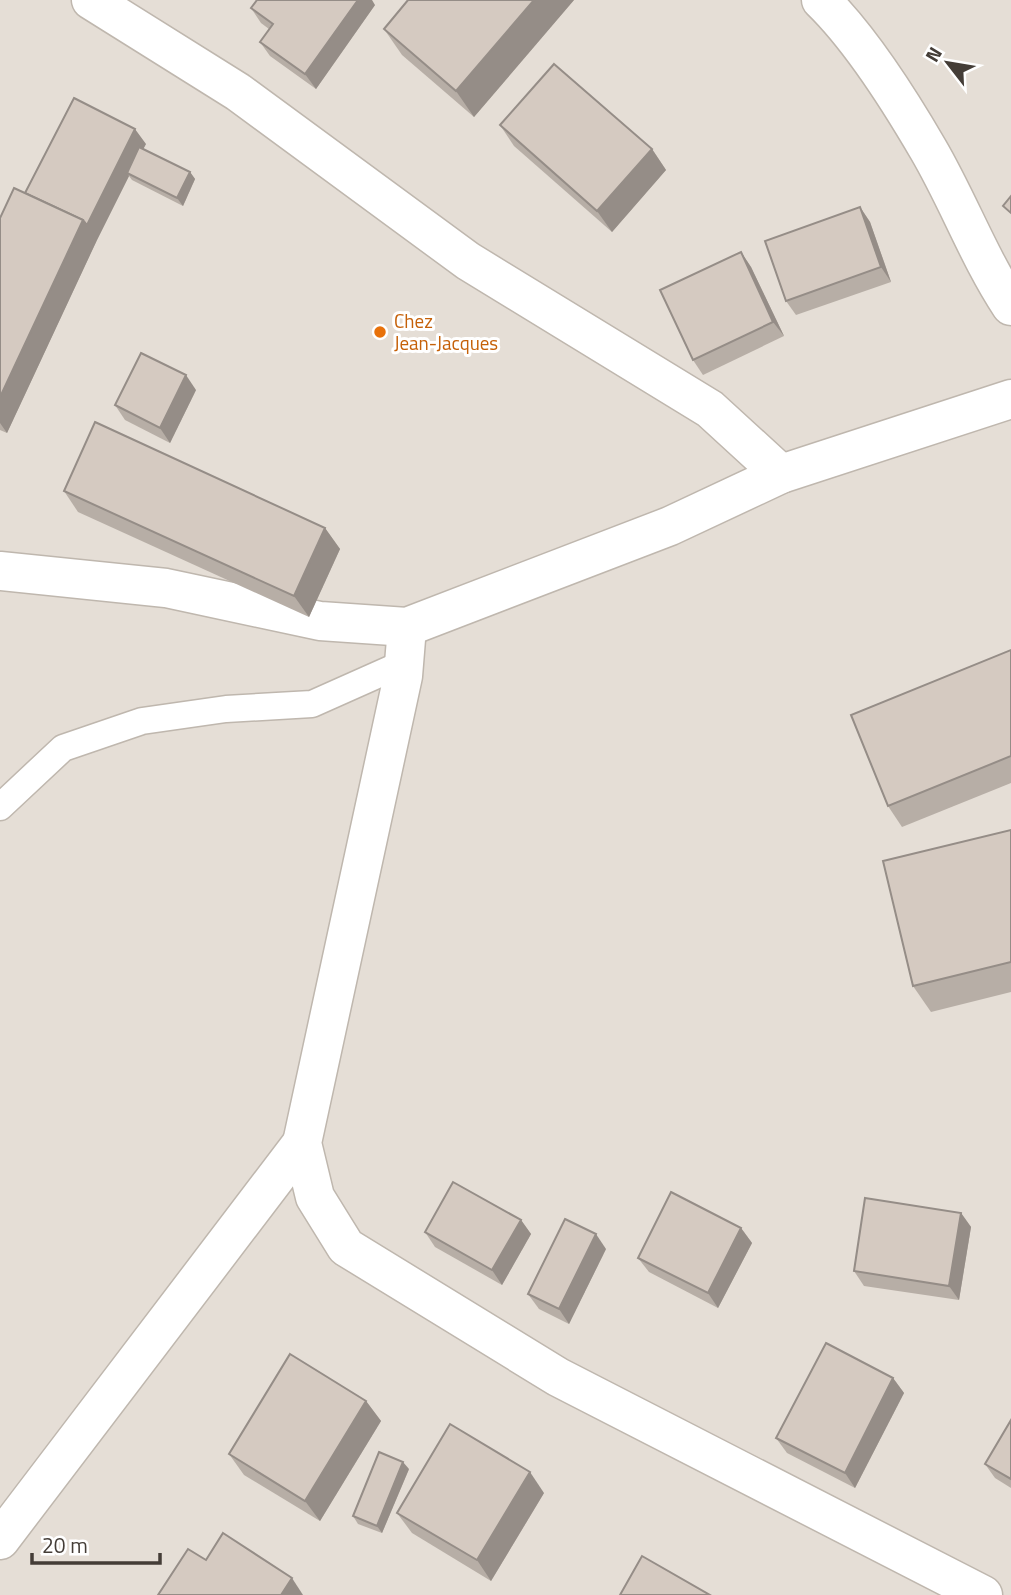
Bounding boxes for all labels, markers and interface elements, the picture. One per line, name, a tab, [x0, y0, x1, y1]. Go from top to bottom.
north arrow	[913, 28, 983, 98]
text: N	[917, 41, 949, 67]
place label: Chez Jean-Jacques	[394, 306, 498, 357]
marker: Chez Jean-Jacques	[372, 324, 388, 340]
scale bar	[32, 1522, 159, 1566]
text: 20 m	[42, 1529, 88, 1561]

